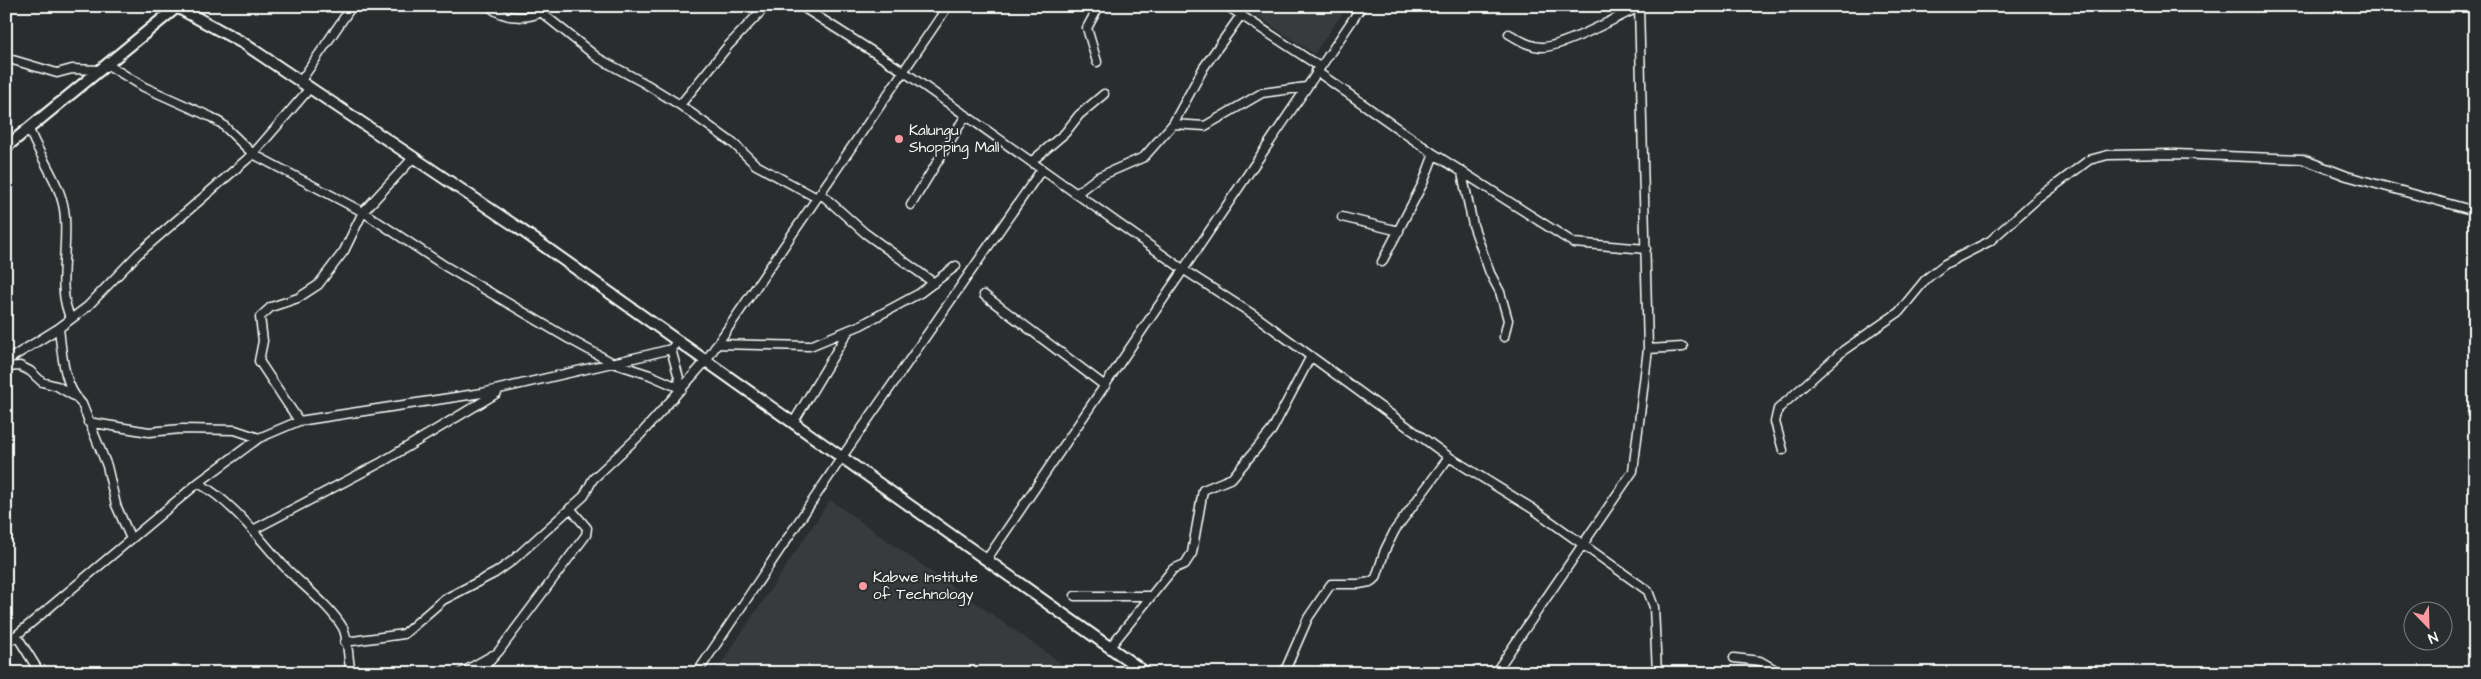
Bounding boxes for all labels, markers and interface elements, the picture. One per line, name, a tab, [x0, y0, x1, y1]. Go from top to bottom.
place label: Kalungu Shopping Mall	[909, 120, 999, 159]
marker: Kalungu Shopping Mall	[893, 133, 905, 145]
place label: Kabwe Institute of Technology	[873, 567, 978, 606]
marker: Kabwe Institute of Technology	[857, 580, 869, 592]
north arrow	[2404, 602, 2454, 652]
text: N	[2425, 626, 2441, 648]

